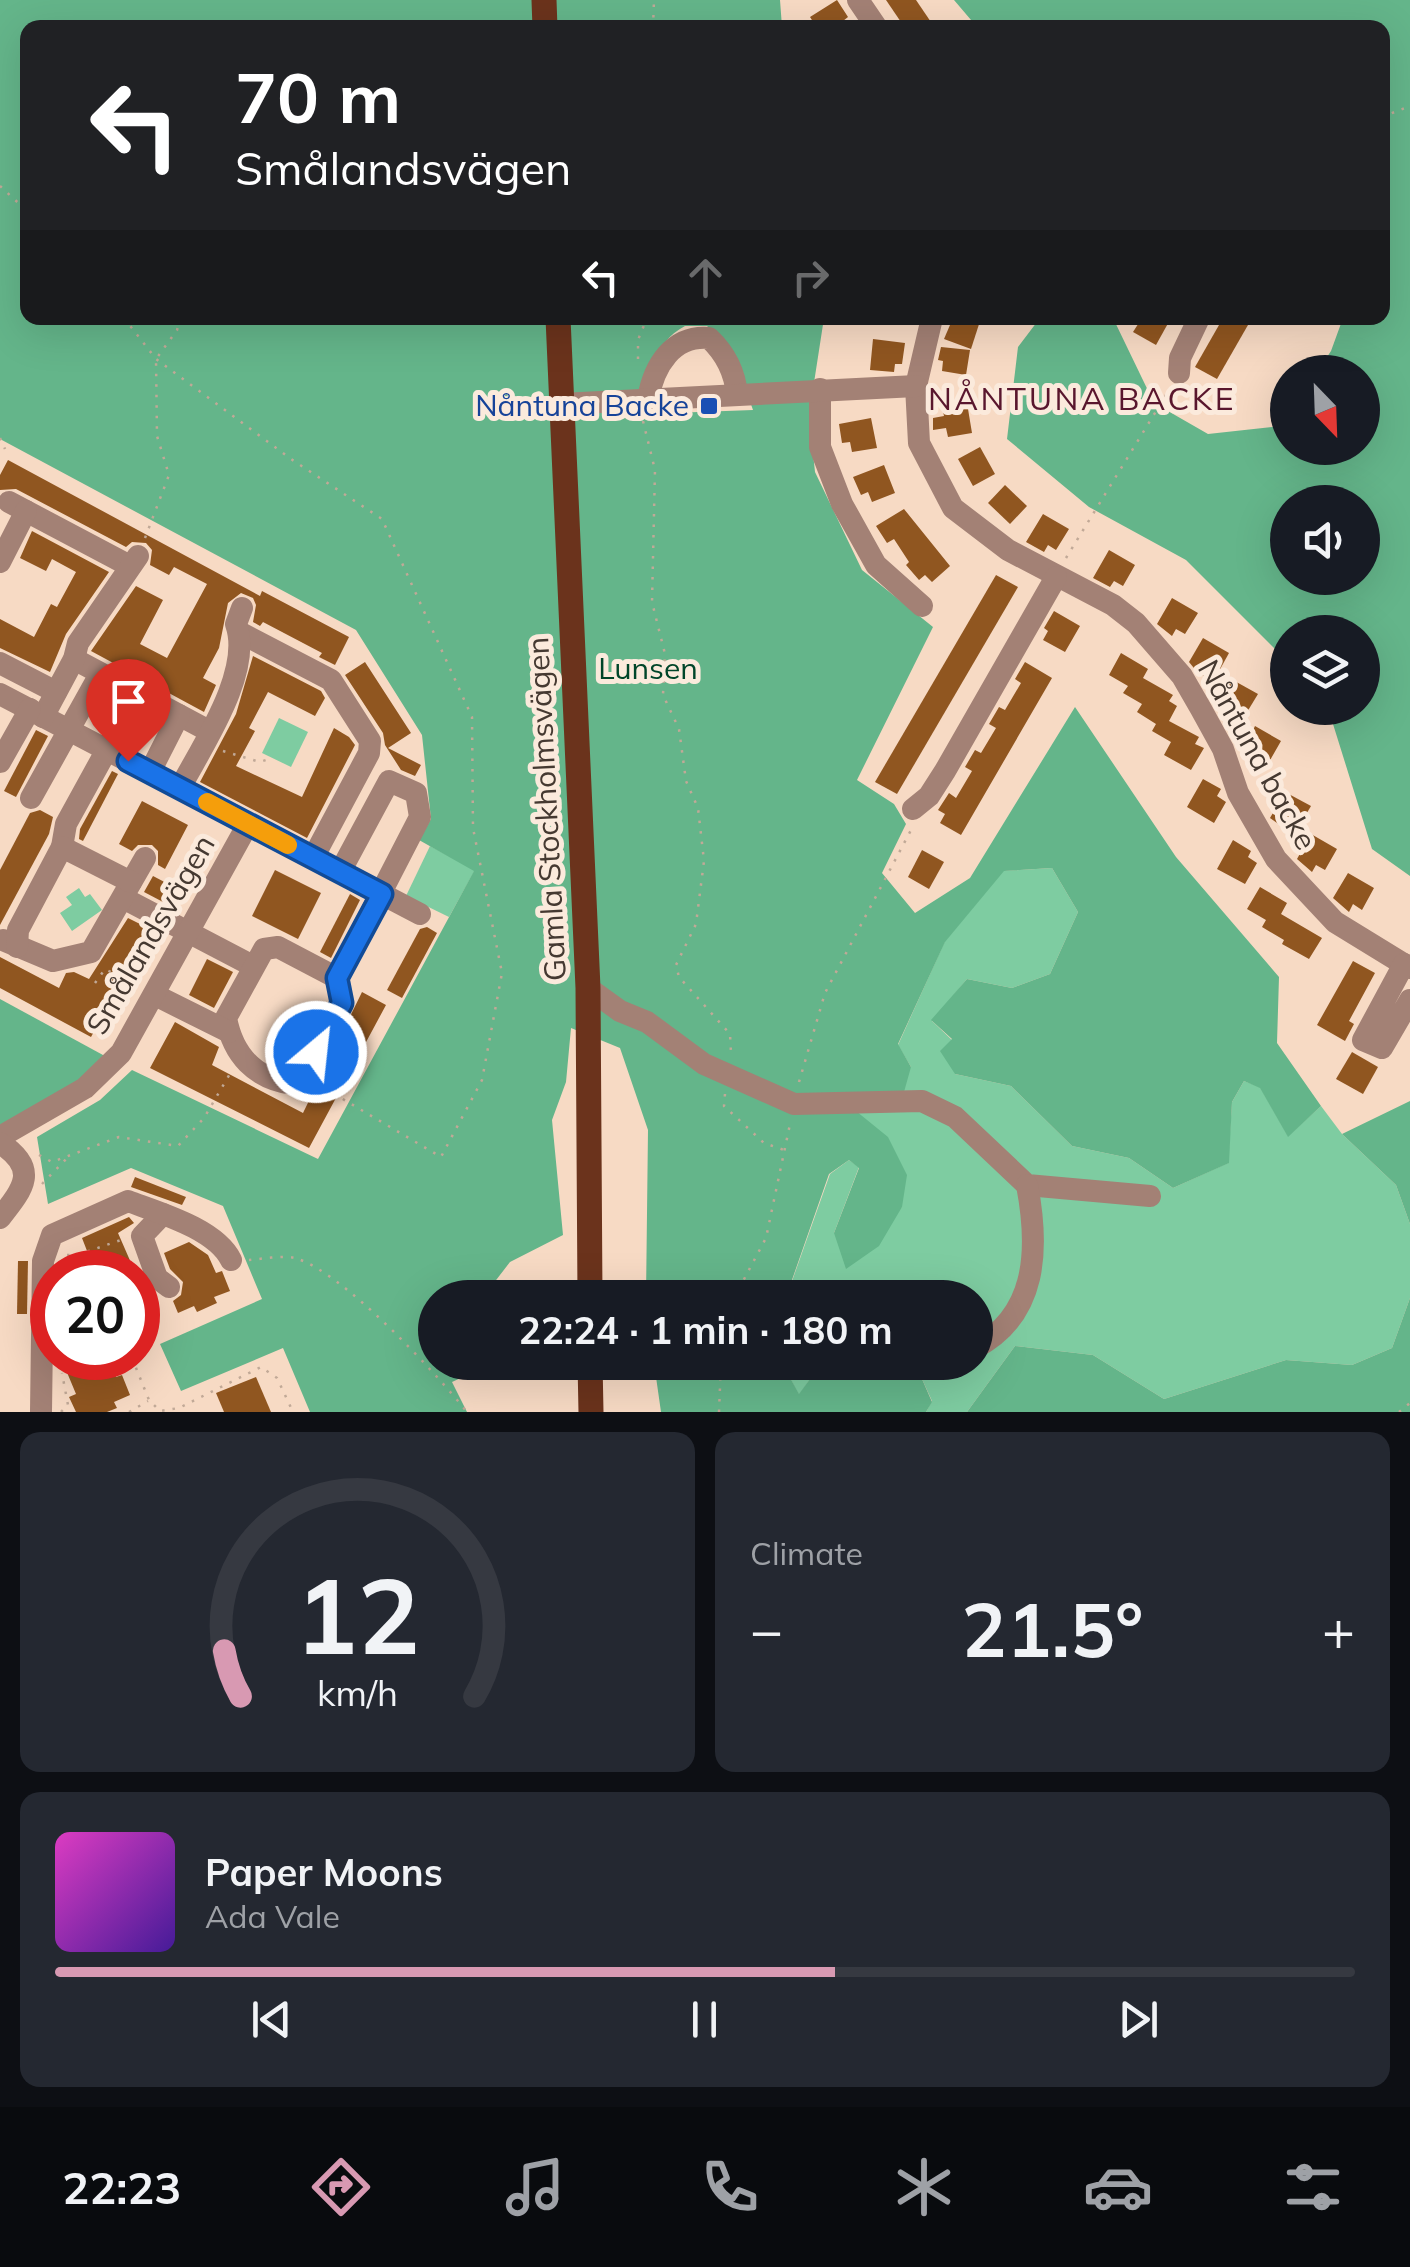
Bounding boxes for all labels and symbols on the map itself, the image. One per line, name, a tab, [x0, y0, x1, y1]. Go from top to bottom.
north arrow	[1270, 355, 1380, 465]
district label: NÅNTUNA BACKE	[928, 378, 1236, 418]
place label: Nåntuna Backe	[475, 386, 689, 424]
marker: Nåntuna Backe	[698, 395, 720, 417]
street label: Gamla Stockholmsvägen	[518, 636, 574, 982]
park label: Lunsen	[598, 649, 698, 687]
street label: Nåntuna backe	[1190, 653, 1326, 856]
pin	[86, 659, 171, 762]
street label: Smålandsvägen	[78, 828, 223, 1041]
position arrow	[264, 1000, 368, 1104]
speed limit sign: 20	[30, 1250, 160, 1380]

